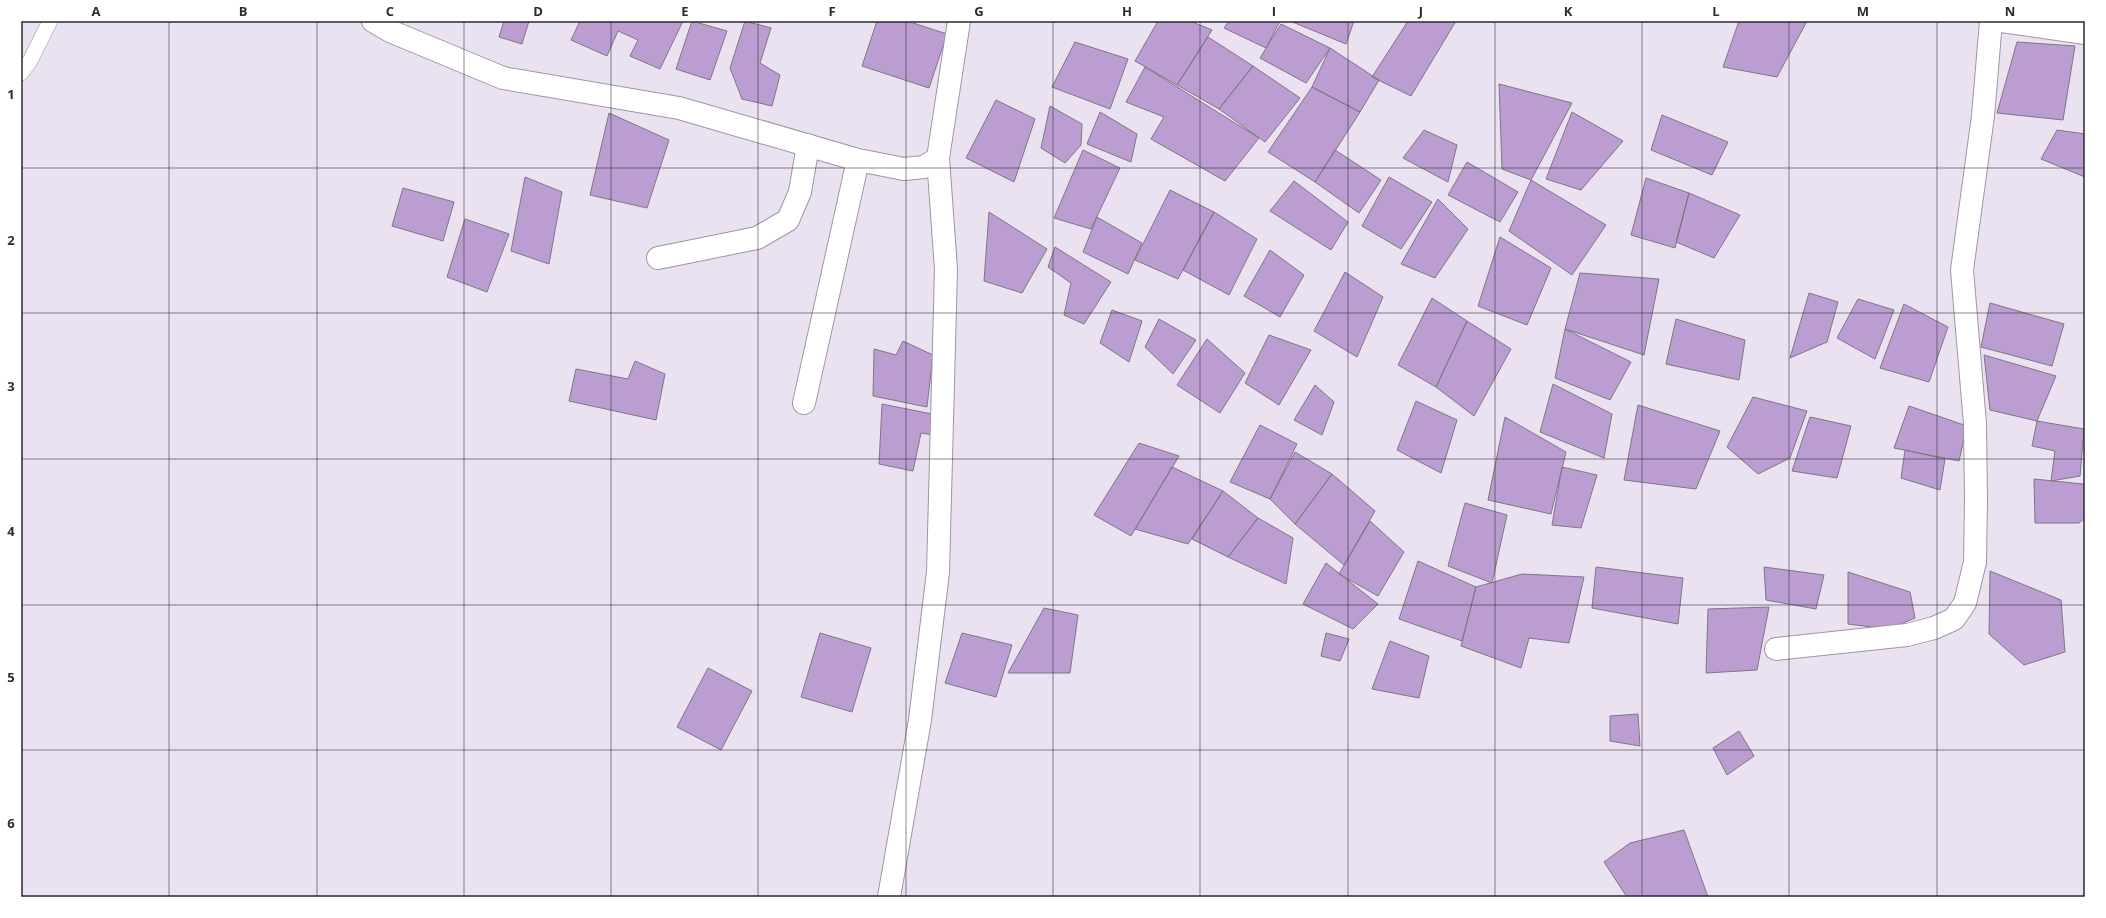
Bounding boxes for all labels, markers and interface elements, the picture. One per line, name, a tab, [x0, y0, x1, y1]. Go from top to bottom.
text: A	[92, 2, 101, 20]
text: B	[239, 2, 248, 20]
text: C	[386, 2, 394, 20]
text: D	[533, 2, 543, 20]
text: E	[681, 2, 689, 20]
text: F	[828, 2, 836, 20]
text: G	[974, 2, 984, 20]
text: H	[1122, 2, 1132, 20]
text: I	[1272, 2, 1276, 20]
text: J	[1418, 2, 1423, 20]
text: K	[1564, 2, 1573, 20]
text: L	[1712, 2, 1720, 20]
text: M	[1857, 2, 1869, 20]
text: N	[2005, 2, 2015, 20]
text: 1	[7, 85, 15, 103]
text: 2	[7, 231, 15, 249]
text: 3	[7, 377, 15, 395]
text: 4	[7, 522, 15, 540]
text: 5	[7, 668, 15, 686]
text: 6	[7, 814, 15, 832]

